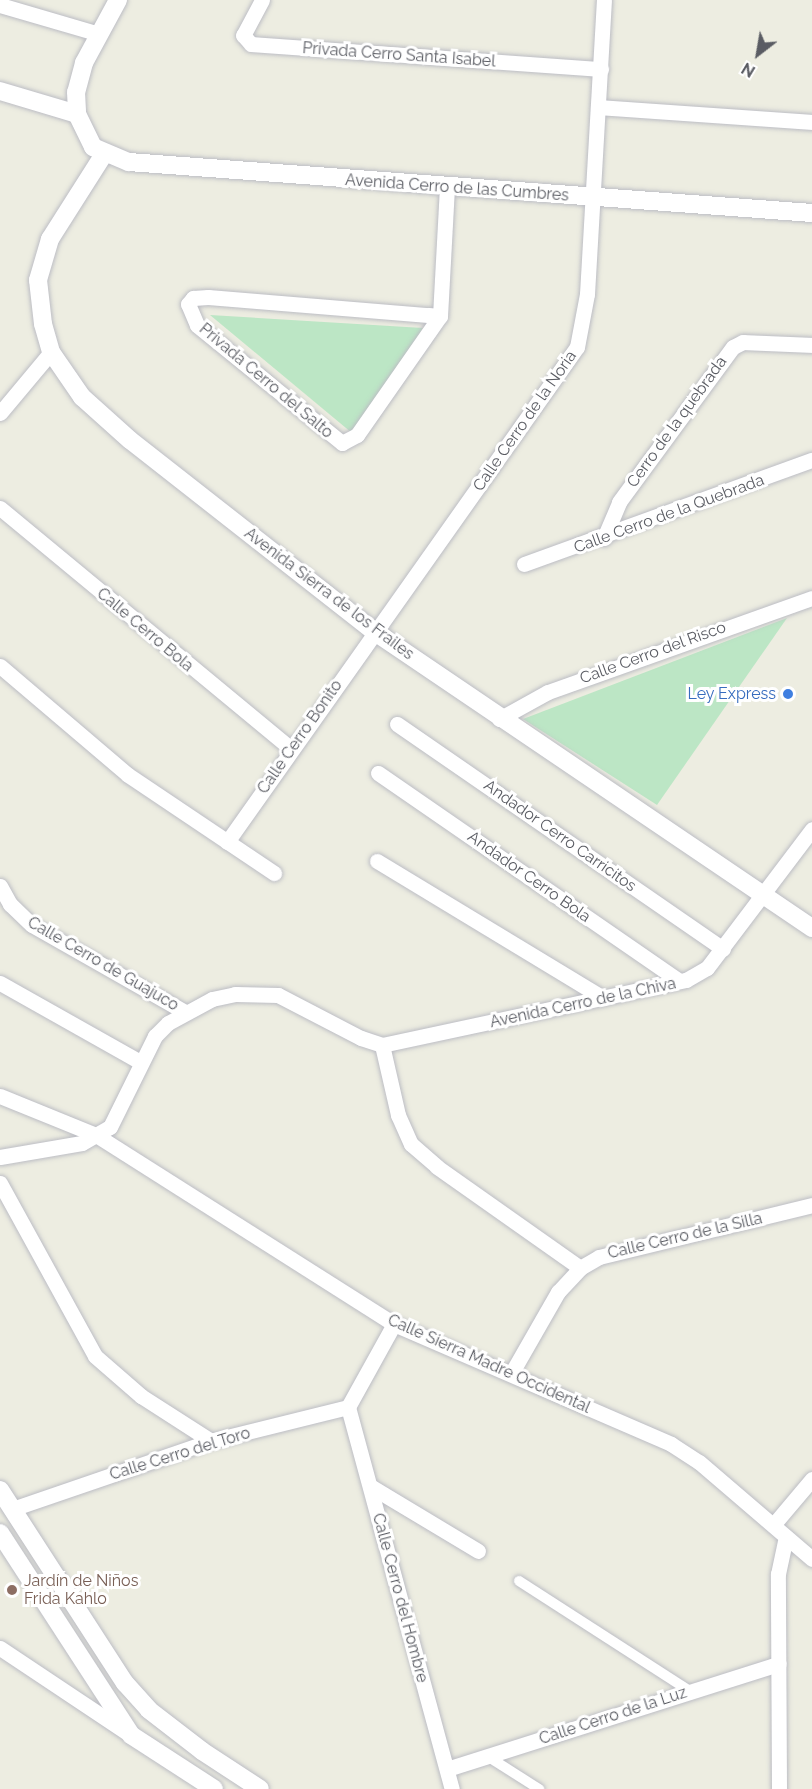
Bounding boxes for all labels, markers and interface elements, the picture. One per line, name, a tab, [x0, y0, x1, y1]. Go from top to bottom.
north arrow	[728, 24, 788, 84]
street label: Privada Cerro Santa Isabel	[302, 39, 496, 71]
text: N	[738, 59, 759, 81]
street label: Avenida Cerro de las Cumbres	[344, 171, 570, 205]
street label: Privada Cerro del Salto	[195, 319, 337, 443]
street label: Calle Cerro de la Noria	[469, 347, 581, 495]
street label: Cerro de la quebrada	[623, 353, 731, 491]
street label: Calle Cerro de la Quebrada	[571, 471, 767, 557]
street label: Avenida Sierra de los Frailes	[240, 524, 418, 664]
street label: Calle Cerro Bola	[93, 584, 197, 676]
street label: Calle Cerro del Risco	[577, 618, 729, 688]
street label: Calle Cerro Bonito	[254, 676, 346, 798]
place label: Ley Express	[687, 684, 776, 704]
marker: Ley Express	[781, 687, 795, 701]
street label: Andador Cerro Carricitos	[480, 776, 640, 896]
street label: Andador Cerro Bola	[464, 827, 594, 927]
street label: Calle Cerro de Guajuco	[24, 913, 182, 1015]
street label: Avenida Cerro de la Chiva	[488, 974, 678, 1032]
street label: Calle Cerro de la Silla	[606, 1209, 764, 1263]
street label: Calle Sierra Madre Occidental	[385, 1311, 593, 1417]
street label: Calle Cerro del Toro	[107, 1423, 253, 1485]
street label: Calle Cerro del Hombre	[368, 1511, 432, 1685]
place label: Jardín de Niños Frida Kahlo	[24, 1571, 138, 1609]
marker: Jardín de Niños Frida Kahlo	[5, 1583, 19, 1597]
street label: Calle Cerro de la Luz	[537, 1683, 689, 1749]

